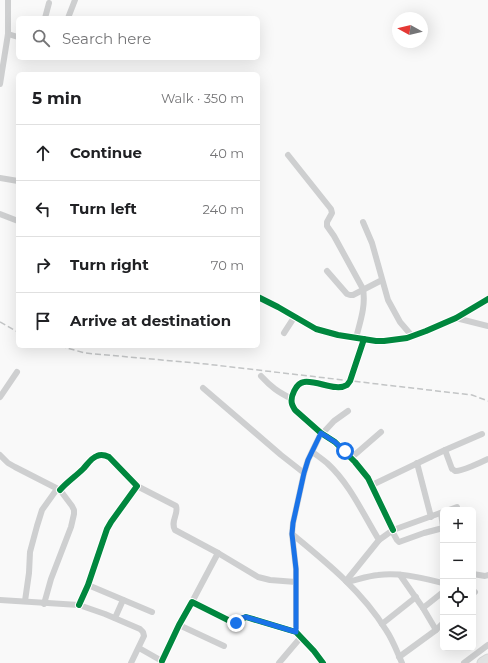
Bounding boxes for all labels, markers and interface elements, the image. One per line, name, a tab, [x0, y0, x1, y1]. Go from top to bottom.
north arrow	[392, 12, 428, 48]
search box	[16, 16, 260, 60]
icon: search	[30, 27, 52, 49]
text: Search here	[62, 29, 151, 48]
text: 5 min	[32, 88, 82, 108]
text: Walk · 350 m	[161, 90, 244, 106]
icon: ahead	[32, 142, 54, 164]
text: Continue	[70, 143, 142, 162]
text: 40 m	[210, 145, 244, 161]
icon: left	[32, 198, 54, 220]
text: Turn left	[70, 199, 137, 218]
text: 240 m	[203, 201, 244, 217]
icon: right	[32, 254, 54, 276]
text: Turn right	[70, 255, 149, 274]
text: 70 m	[211, 257, 244, 273]
icon: arrive	[32, 310, 54, 332]
text: Arrive at destination	[70, 311, 231, 330]
route start	[336, 442, 354, 460]
map controls	[440, 507, 476, 651]
button: +	[440, 507, 476, 543]
button: −	[440, 543, 476, 579]
button: locate	[440, 579, 476, 615]
route end	[227, 614, 245, 632]
button: layers	[440, 615, 476, 651]

